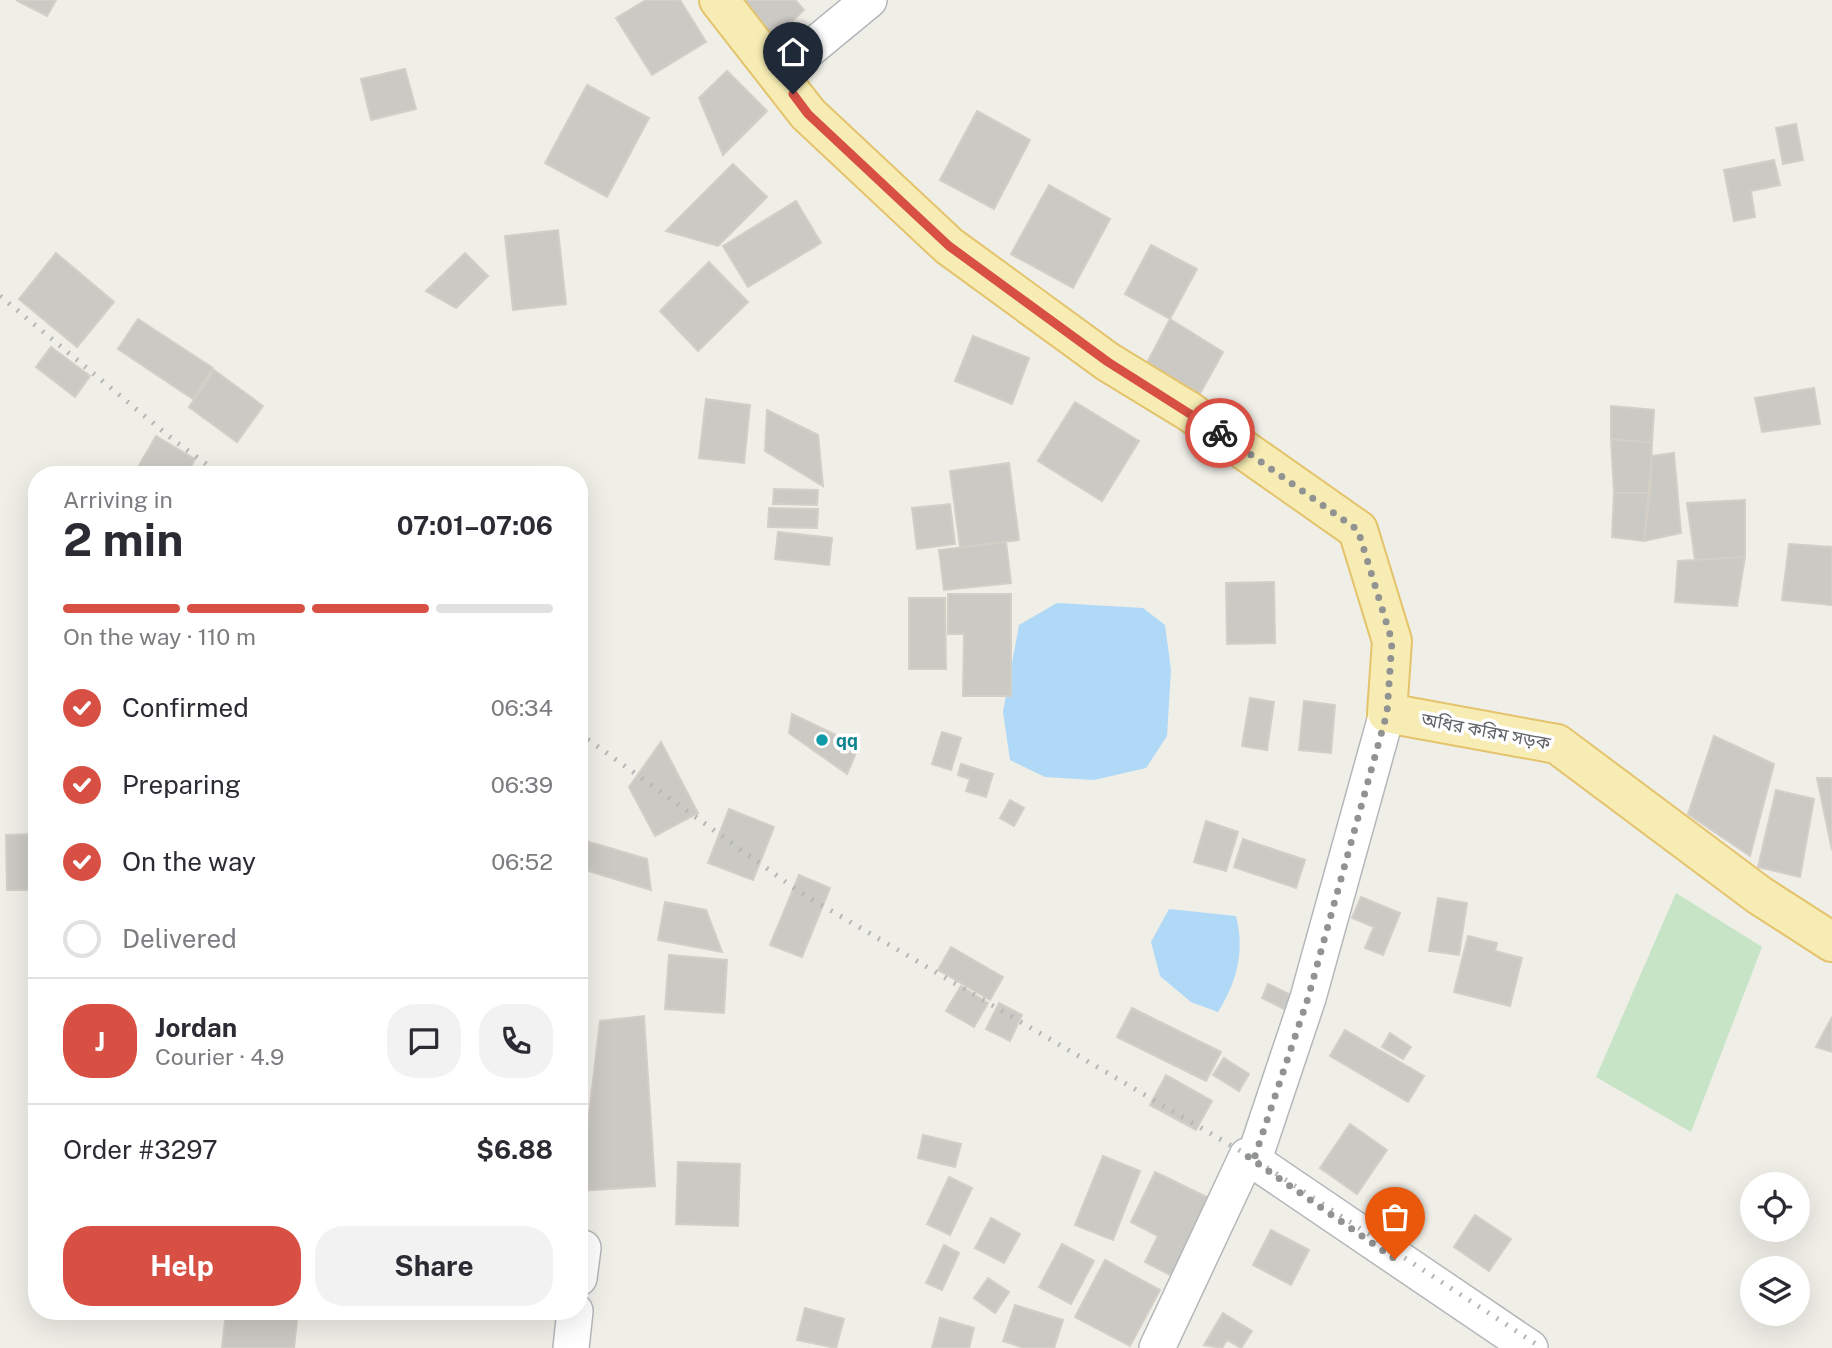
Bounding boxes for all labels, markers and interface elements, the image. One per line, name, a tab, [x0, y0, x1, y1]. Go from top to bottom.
pin	[763, 22, 823, 94]
icon: home	[774, 33, 812, 71]
courier	[1185, 398, 1255, 468]
icon: bike	[1201, 414, 1239, 452]
text: Arriving in	[63, 486, 173, 513]
text: 07:01–07:06	[397, 510, 553, 541]
text: 2 min	[63, 512, 183, 566]
text: On the way · 110 m	[63, 623, 256, 650]
icon: check	[63, 689, 101, 727]
text: Confirmed	[122, 692, 249, 723]
text: 06:34	[491, 694, 553, 721]
street label: অধির করিম সড়ক	[1419, 708, 1553, 754]
place label: qq	[836, 730, 858, 751]
marker: qq	[814, 732, 830, 748]
icon: check	[63, 766, 101, 804]
text: Preparing	[122, 769, 241, 800]
text: 06:39	[491, 771, 553, 798]
icon: check	[63, 843, 101, 881]
text: On the way	[122, 846, 256, 877]
text: 06:52	[491, 848, 553, 875]
text: Delivered	[122, 923, 237, 954]
button: chat	[387, 1004, 461, 1078]
button: phone	[479, 1004, 553, 1078]
text: Jordan	[155, 1012, 237, 1043]
text: J	[95, 1026, 105, 1057]
text: Courier · 4.9	[155, 1043, 284, 1070]
text: Order #3297	[63, 1134, 218, 1165]
text: $6.88	[476, 1134, 553, 1165]
map controls	[1740, 1172, 1810, 1326]
button: locate	[1740, 1172, 1810, 1242]
pin	[1365, 1187, 1425, 1259]
icon: bag	[1376, 1198, 1414, 1236]
button: Help	[63, 1226, 301, 1306]
button: Share	[315, 1226, 553, 1306]
button: layers	[1740, 1256, 1810, 1326]

